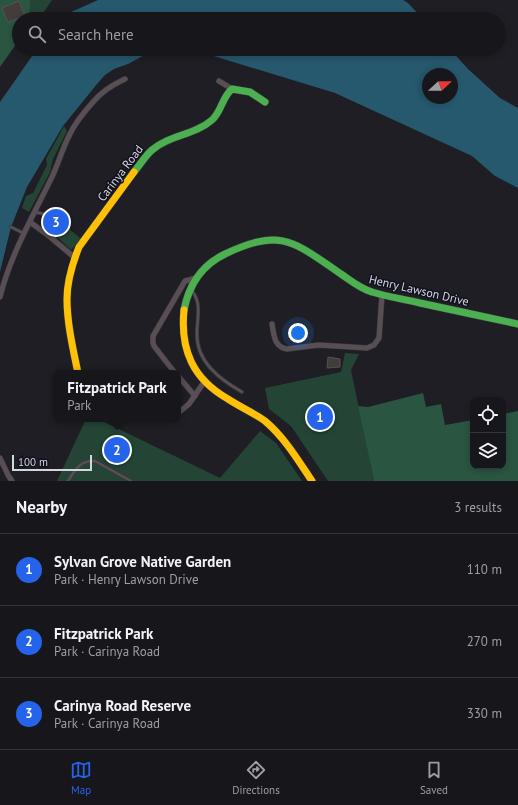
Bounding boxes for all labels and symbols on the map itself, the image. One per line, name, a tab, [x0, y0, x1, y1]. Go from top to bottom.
north arrow	[422, 68, 458, 104]
street label: Carinya Road	[94, 142, 146, 204]
pin: 3	[43, 207, 69, 237]
street label: Henry Lawson Drive	[368, 271, 470, 309]
your location	[288, 323, 308, 343]
pin: 1	[307, 402, 333, 432]
pin: 2	[104, 435, 130, 465]
scale bar	[12, 453, 92, 472]

